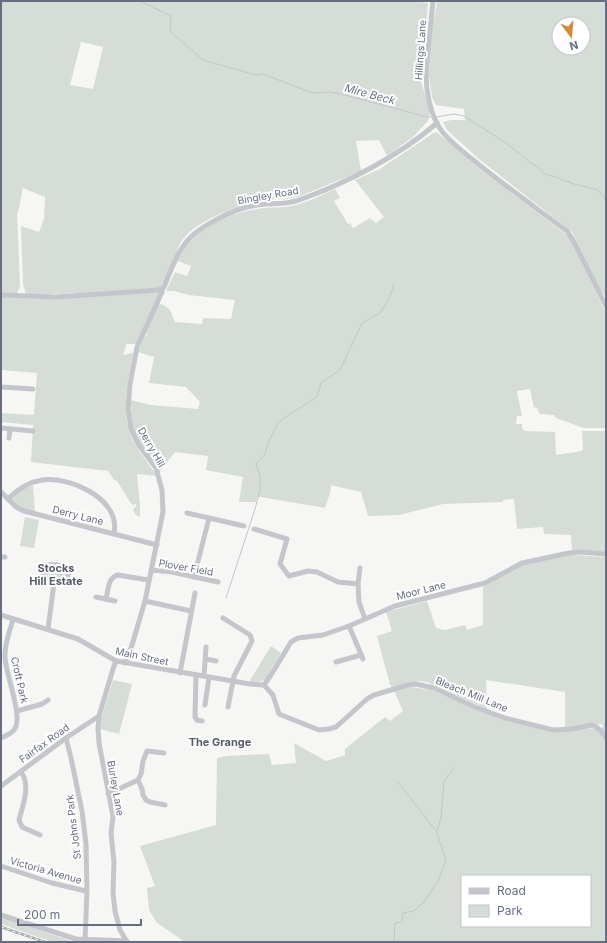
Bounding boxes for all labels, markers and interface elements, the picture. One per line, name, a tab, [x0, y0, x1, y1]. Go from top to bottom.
north arrow	[551, 16, 591, 56]
street label: Hillings Lane	[412, 19, 428, 80]
text: N	[568, 38, 580, 53]
water label: Mire Beck	[343, 81, 398, 108]
street label: Bingley Road	[237, 184, 299, 206]
street label: Derry Hill	[136, 425, 168, 469]
street label: Derry Lane	[51, 503, 105, 527]
street label: Plover Field	[158, 556, 214, 578]
district label: Stocks Hill Estate	[29, 561, 83, 588]
street label: Moor Lane	[395, 578, 447, 602]
street label: Main Street	[114, 645, 170, 668]
street label: Croft Park	[9, 655, 31, 705]
street label: Bleach Mill Lane	[434, 674, 510, 714]
street label: Fairfax Road	[17, 721, 71, 765]
district label: The Grange	[189, 735, 252, 749]
street label: Burley Lane	[105, 759, 127, 817]
street label: St Johns Park	[63, 793, 83, 860]
street label: Victoria Avenue	[9, 854, 83, 886]
legend	[461, 875, 591, 927]
text: Road	[497, 883, 526, 898]
scale bar	[18, 901, 141, 927]
text: Park	[497, 903, 523, 918]
text: 200 m	[24, 907, 60, 922]

